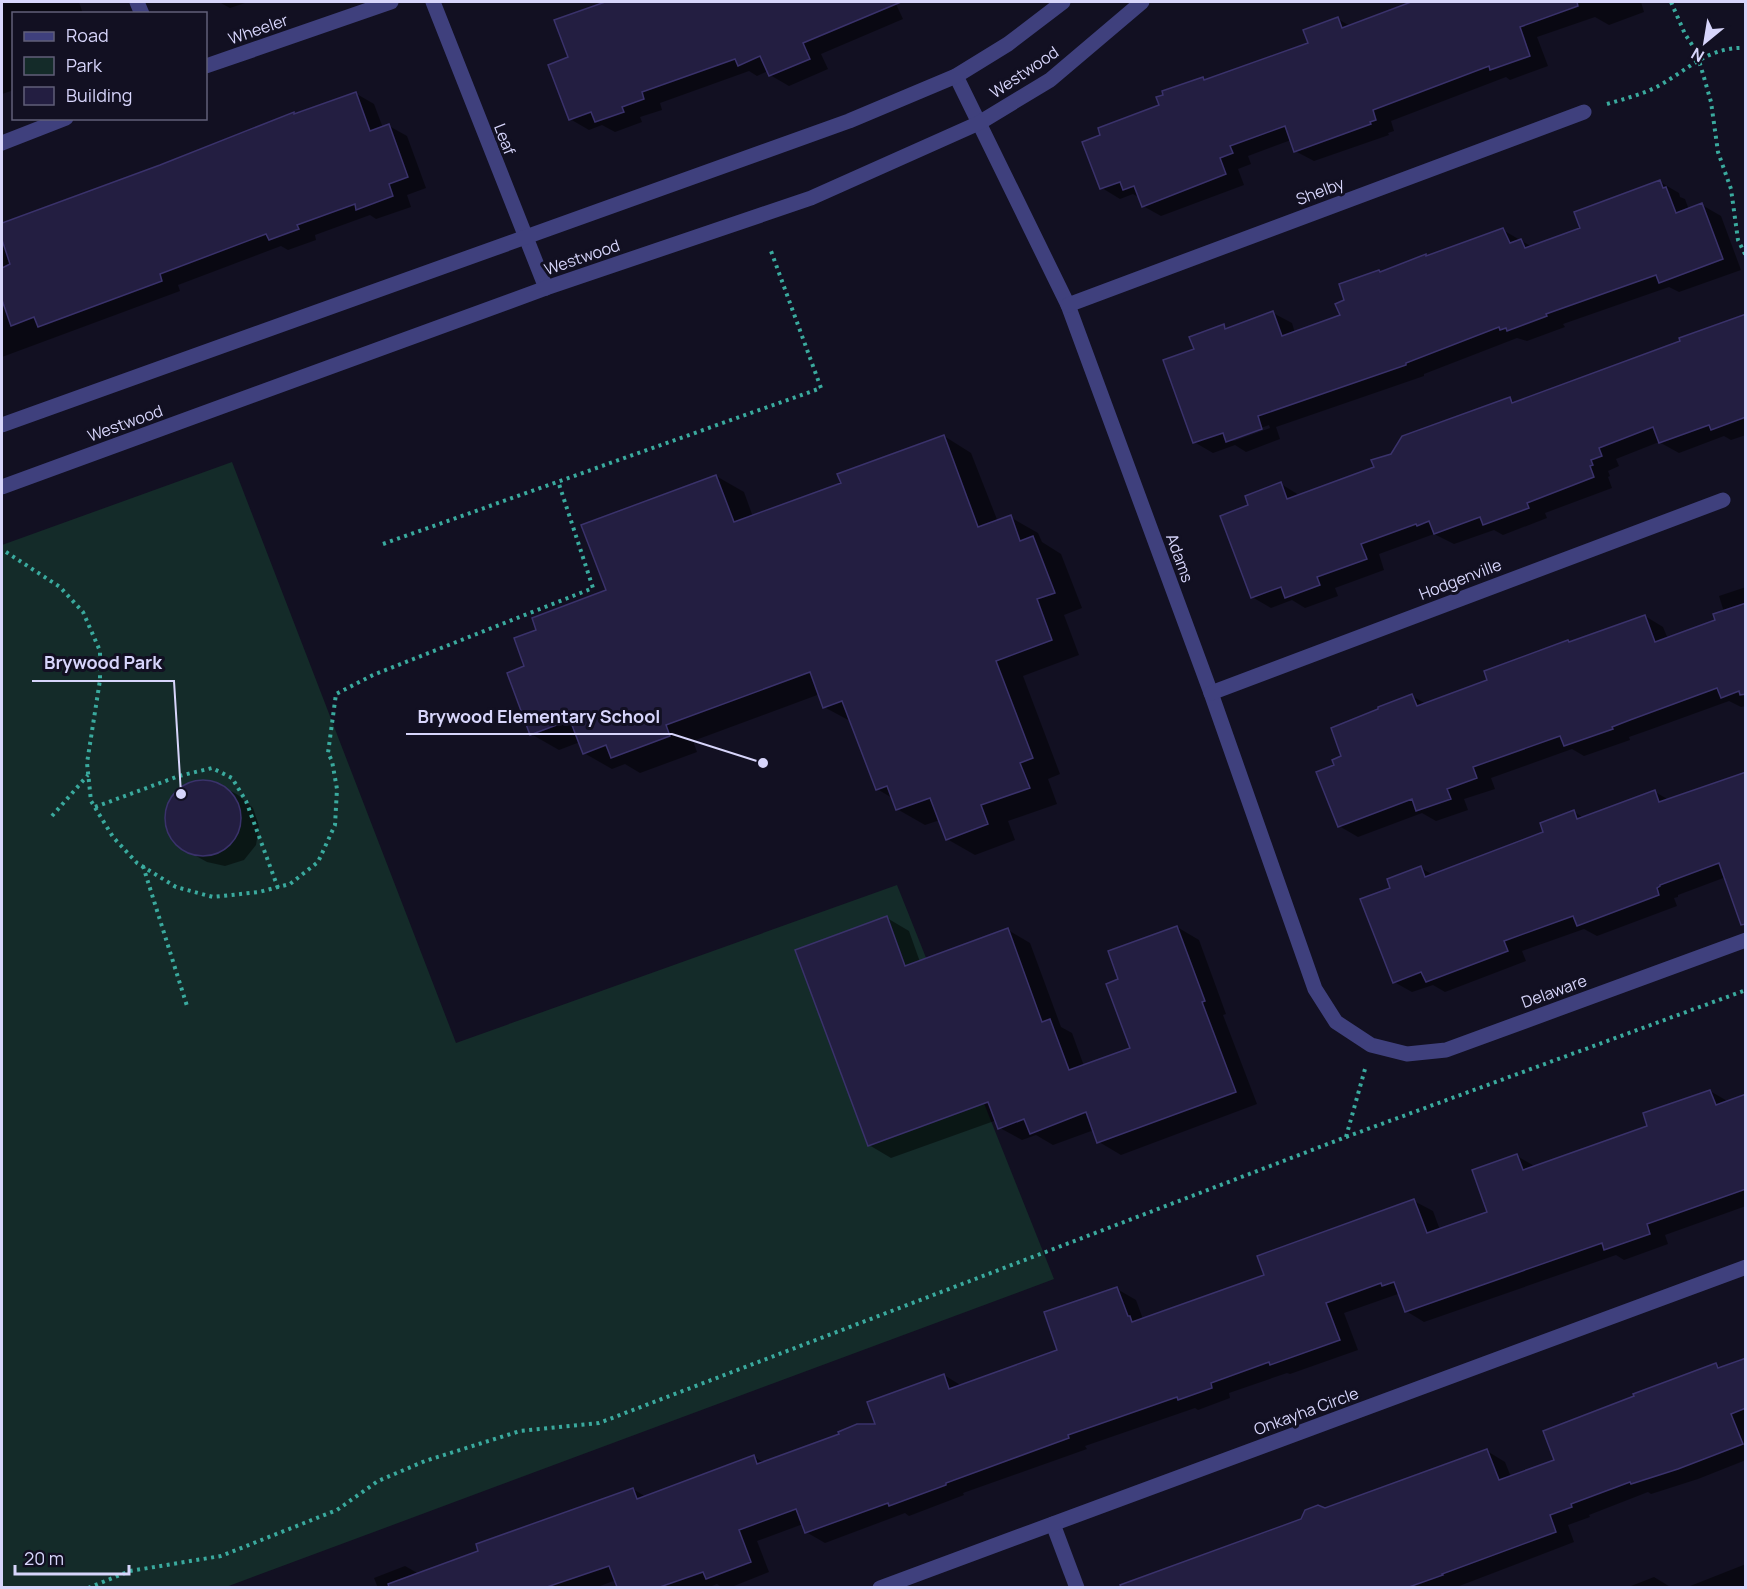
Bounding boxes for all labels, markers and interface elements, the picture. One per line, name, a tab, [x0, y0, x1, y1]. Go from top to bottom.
street label: Wheeler	[225, 8, 291, 49]
legend	[12, 12, 207, 120]
north arrow	[1675, 12, 1735, 72]
text: Road	[66, 23, 109, 47]
street label: Westwood	[985, 41, 1063, 103]
text: N	[1687, 43, 1708, 67]
text: Park	[66, 53, 103, 77]
text: Building	[66, 83, 132, 107]
street label: Leaf	[489, 120, 521, 158]
street label: Shelby	[1293, 172, 1348, 210]
street label: Westwood	[541, 234, 623, 280]
street label: Westwood	[84, 399, 166, 447]
street label: Adams	[1161, 531, 1199, 585]
street label: Hodgenville	[1416, 553, 1504, 605]
callout: Brywood Park	[32, 645, 174, 681]
text: Brywood Park	[44, 650, 163, 674]
callout: Brywood Elementary School	[406, 698, 672, 734]
text: Brywood Elementary School	[418, 704, 660, 728]
street label: Delaware	[1518, 969, 1590, 1013]
street label: Onkayha Circle	[1251, 1382, 1361, 1440]
scale bar	[15, 1538, 129, 1576]
text: 20 m	[24, 1546, 64, 1570]

